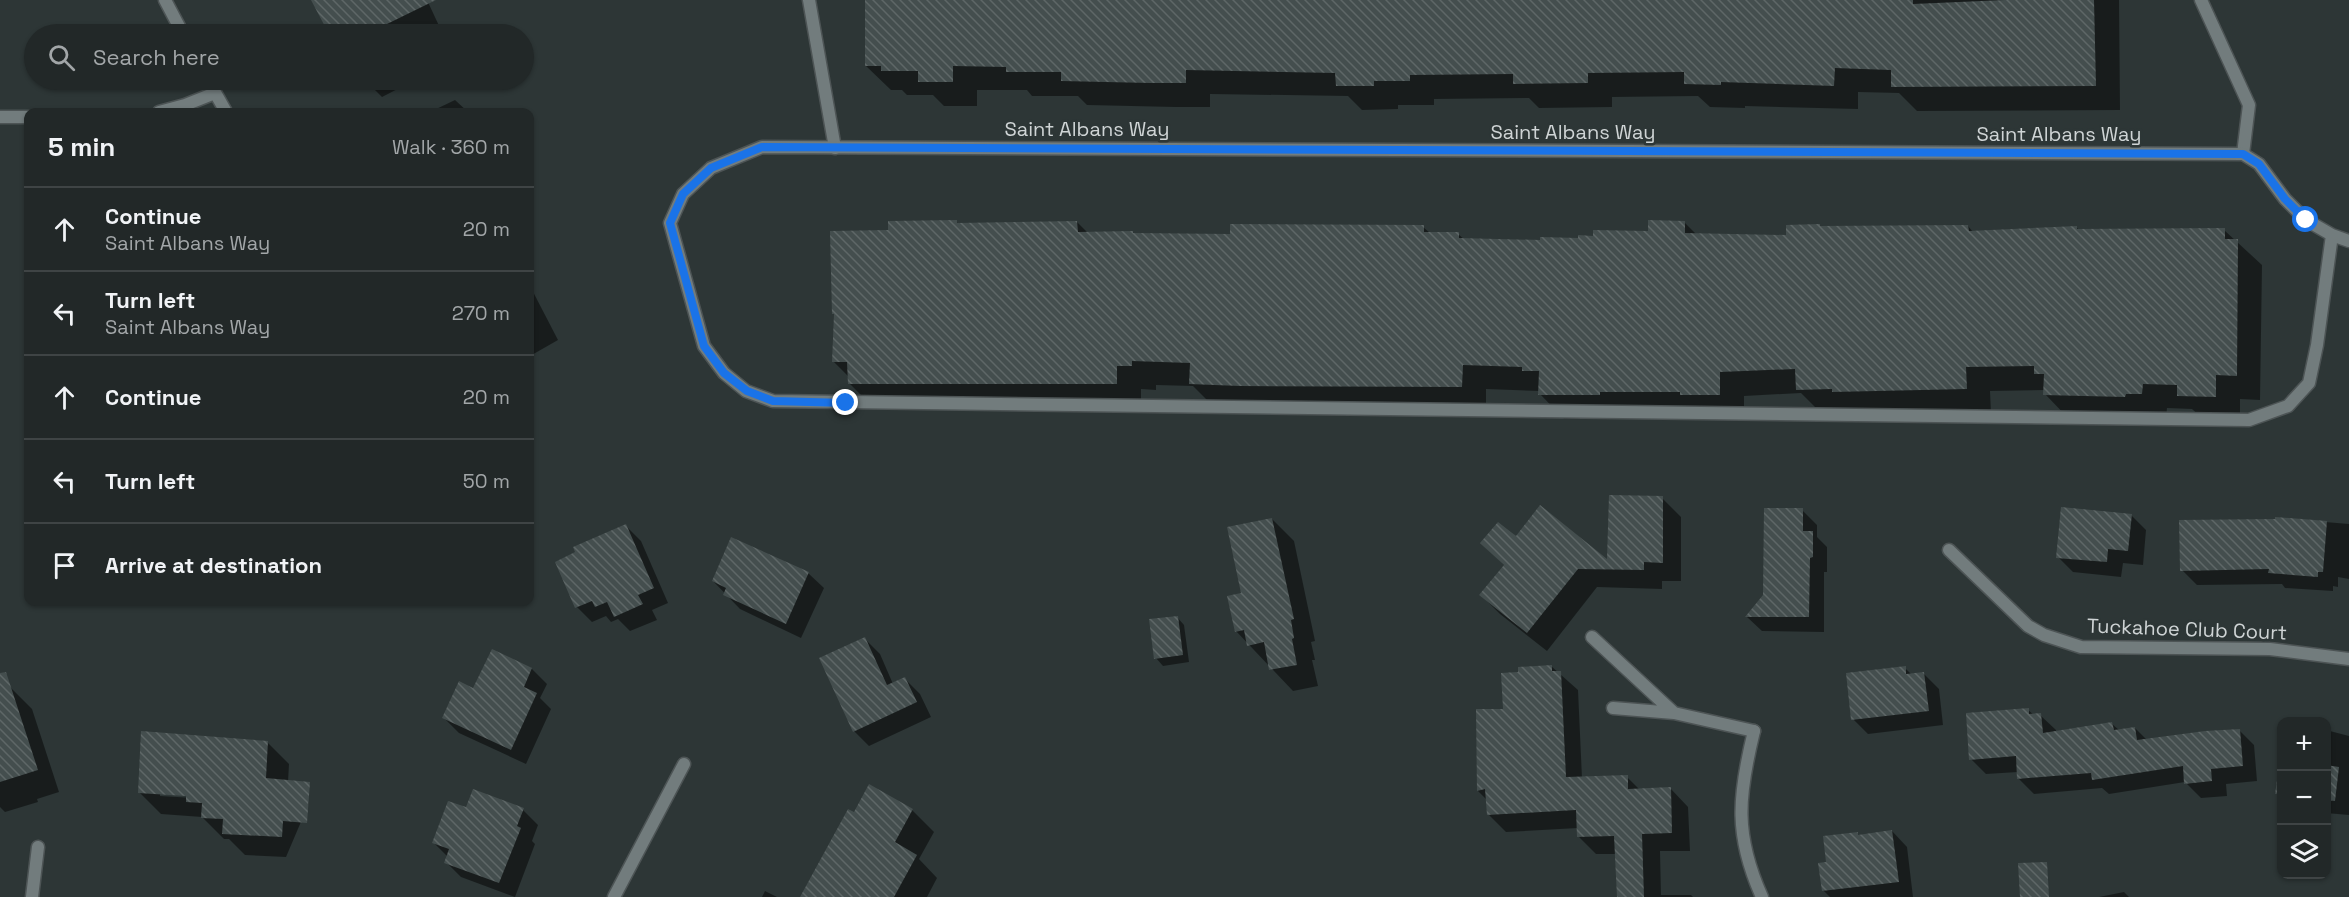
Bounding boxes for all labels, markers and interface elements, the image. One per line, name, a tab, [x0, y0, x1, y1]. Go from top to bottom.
search box	[24, 24, 534, 90]
icon: search	[45, 41, 78, 74]
text: Search here	[93, 43, 220, 71]
street label: Saint Albans Way	[1004, 116, 1170, 142]
street label: Saint Albans Way	[1490, 119, 1656, 145]
street label: Saint Albans Way	[1976, 121, 2142, 147]
text: 5 min	[48, 130, 115, 164]
text: Walk · 360 m	[392, 134, 510, 160]
text: Continue	[105, 202, 201, 230]
route start	[2292, 206, 2318, 232]
icon: ahead	[48, 213, 81, 246]
text: 20 m	[463, 216, 510, 242]
text: Saint Albans Way	[105, 230, 270, 256]
text: Turn left	[105, 286, 195, 314]
icon: left	[48, 297, 81, 330]
text: 270 m	[452, 300, 510, 326]
text: Saint Albans Way	[105, 314, 270, 340]
icon: ahead	[48, 381, 81, 414]
text: Continue	[105, 383, 201, 411]
text: 20 m	[463, 384, 510, 410]
route end	[832, 389, 858, 415]
icon: left	[48, 465, 81, 498]
text: Turn left	[105, 467, 195, 495]
text: 50 m	[463, 468, 510, 494]
icon: arrive	[48, 549, 81, 582]
text: Arrive at destination	[105, 551, 322, 579]
street label: Tuckahoe Club Court	[2086, 613, 2288, 645]
map controls	[2277, 717, 2331, 879]
button: +	[2277, 717, 2331, 771]
button: −	[2277, 771, 2331, 825]
button: layers	[2277, 825, 2331, 879]

